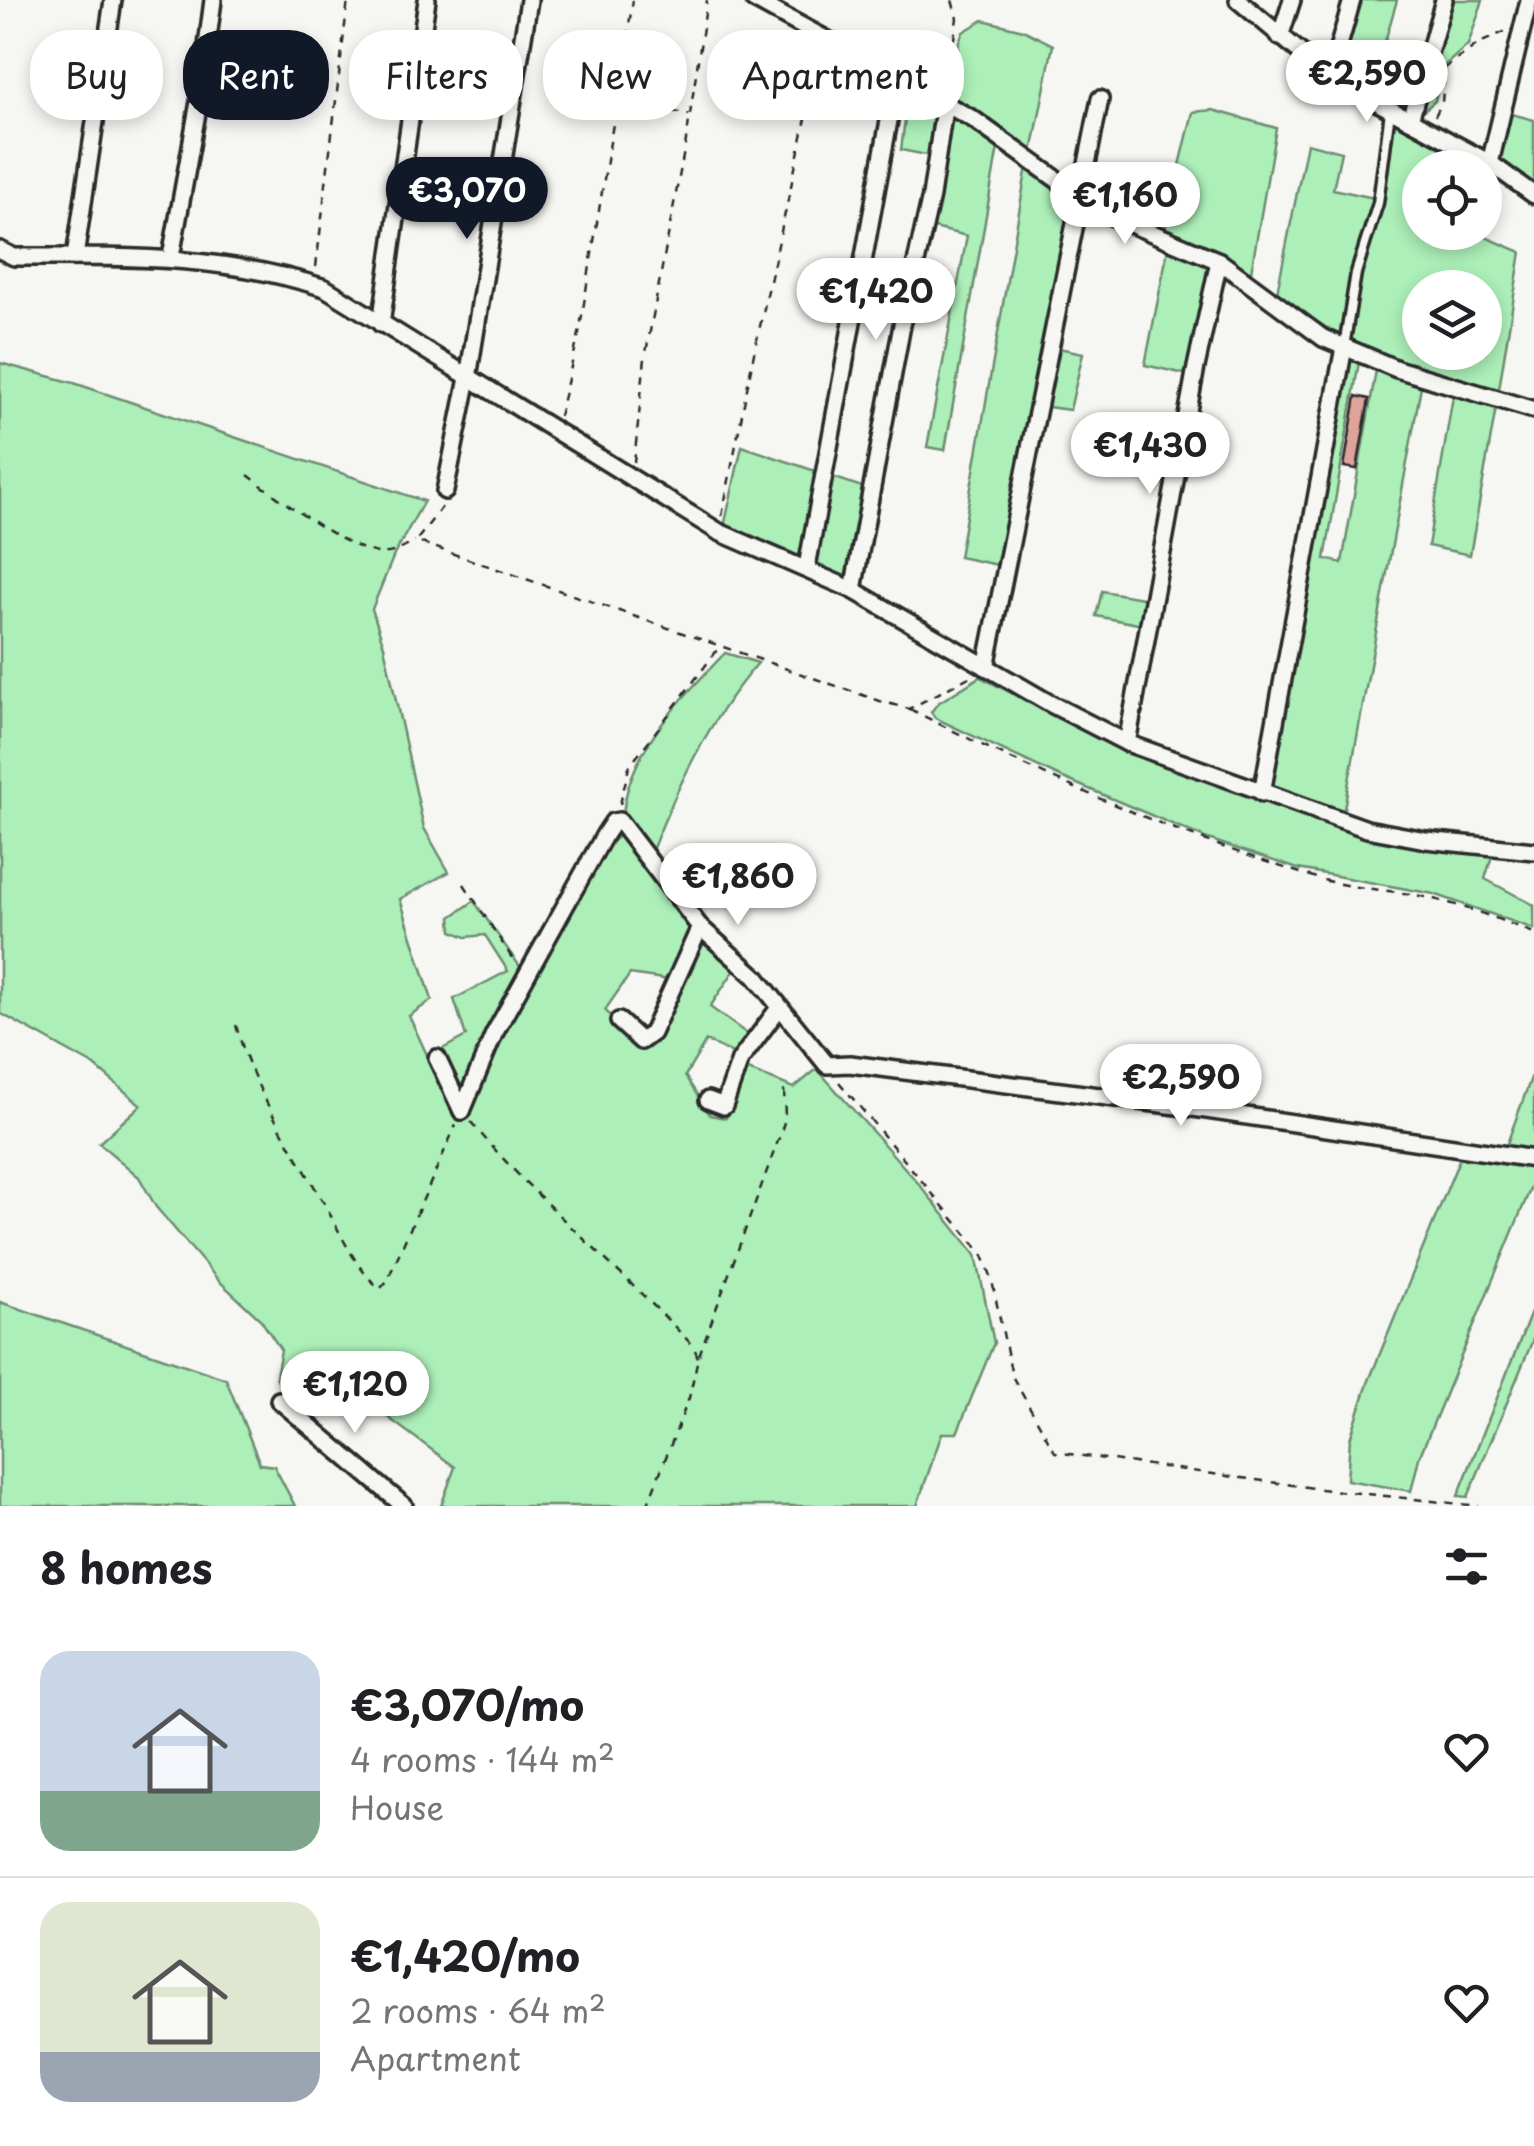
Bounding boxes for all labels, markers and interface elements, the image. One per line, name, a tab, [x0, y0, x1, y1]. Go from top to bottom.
chip: Buy	[30, 30, 163, 120]
chip: Rent	[183, 30, 329, 120]
chip: Filters	[349, 30, 523, 120]
chip: New	[543, 30, 687, 120]
chip: Apartment	[707, 30, 964, 120]
pin: €2,590	[1286, 40, 1448, 125]
text: €2,590	[1308, 48, 1426, 96]
map controls	[1402, 150, 1502, 370]
button: locate	[1402, 150, 1502, 250]
pin: €3,070	[386, 157, 548, 242]
pin: €1,160	[1044, 162, 1206, 247]
text: €3,070	[408, 165, 526, 213]
text: €1,160	[1072, 170, 1178, 218]
pin: €1,420	[795, 258, 957, 343]
text: €1,420	[818, 266, 934, 314]
button: layers	[1402, 270, 1502, 370]
pin: €1,430	[1069, 412, 1231, 497]
text: €1,430	[1093, 420, 1207, 468]
pin: €1,860	[657, 843, 819, 928]
text: €1,860	[682, 851, 794, 899]
pin: €2,590	[1100, 1044, 1262, 1129]
text: €2,590	[1122, 1052, 1240, 1100]
pin: €1,120	[274, 1351, 436, 1436]
text: €1,120	[302, 1359, 408, 1407]
text: 8 homes	[40, 1535, 213, 1598]
icon: filters	[1439, 1539, 1494, 1594]
text: €3,070/mo	[350, 1672, 584, 1735]
icon: home	[120, 1691, 240, 1811]
icon: heart	[1439, 1724, 1494, 1779]
text: 4 rooms · 144 m²	[350, 1735, 615, 1783]
text: House	[350, 1783, 444, 1831]
text: €1,420/mo	[350, 1923, 580, 1986]
icon: home	[120, 1942, 240, 2062]
icon: heart	[1439, 1975, 1494, 2030]
text: 2 rooms · 64 m²	[350, 1986, 606, 2034]
text: Apartment	[350, 2034, 521, 2082]

